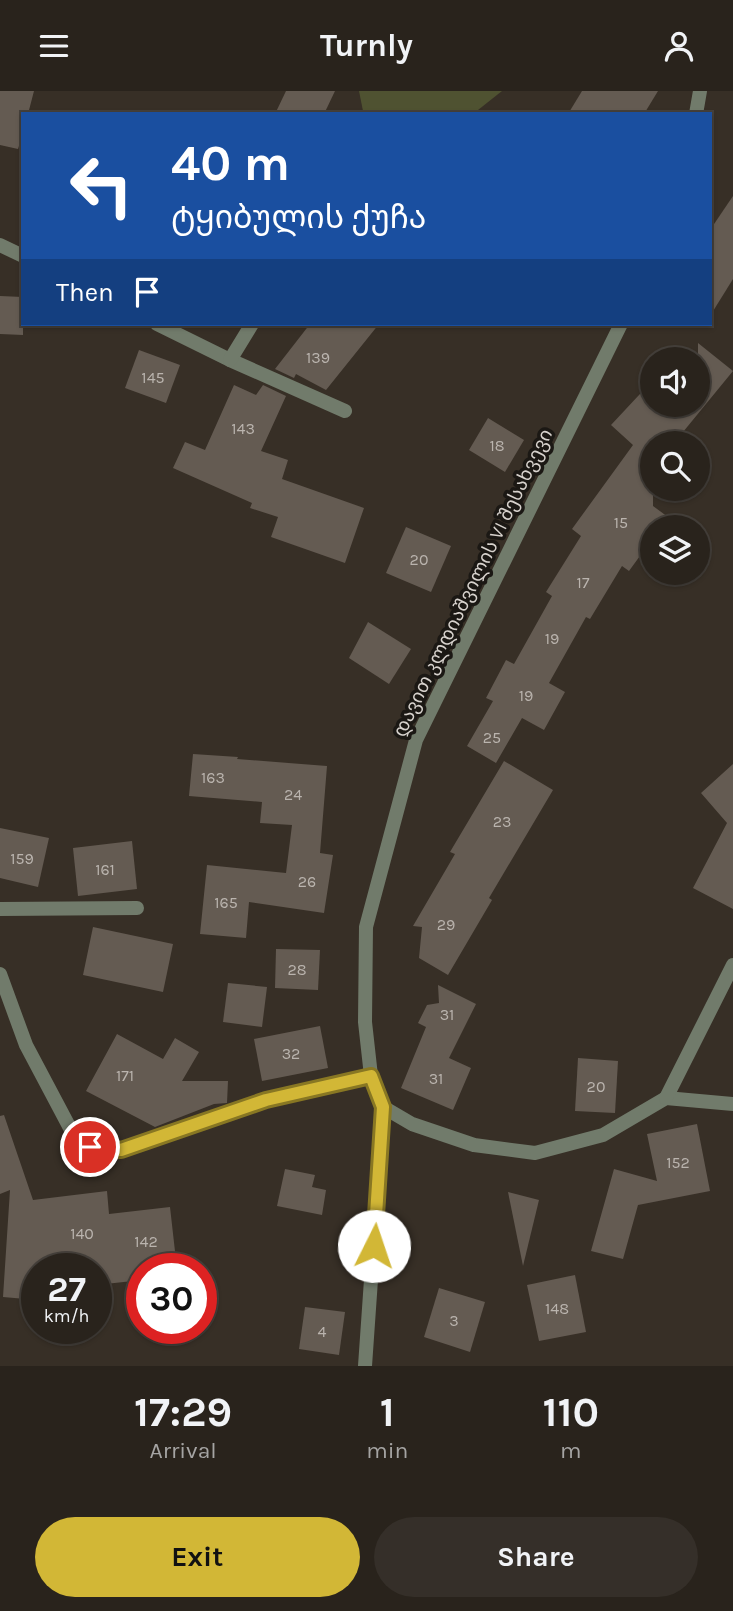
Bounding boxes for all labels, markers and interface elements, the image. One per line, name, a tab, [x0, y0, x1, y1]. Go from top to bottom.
icon: menu	[35, 27, 73, 65]
text: Turnly	[320, 27, 413, 64]
icon: person	[660, 27, 698, 65]
text: 40 m	[171, 135, 290, 192]
icon: left	[56, 140, 147, 231]
text: ტყიბულის ქუჩა	[171, 199, 426, 236]
icon: arrive	[128, 273, 166, 311]
text: Then	[56, 277, 114, 308]
map controls	[640, 347, 710, 585]
button: sound	[640, 347, 710, 417]
house number: 139	[306, 348, 330, 367]
house number: 145	[141, 368, 165, 387]
house number: 143	[231, 419, 255, 438]
street label: დავით კლდიაშვილის VI შესახვევი	[389, 426, 558, 741]
button: search	[640, 431, 710, 501]
house number: 18	[489, 436, 505, 455]
house number: 15	[614, 513, 628, 532]
button: layers	[640, 515, 710, 585]
house number: 20	[410, 550, 428, 569]
house number: 17	[577, 573, 590, 592]
house number: 19	[545, 629, 559, 648]
house number: 19	[519, 686, 533, 705]
house number: 25	[483, 728, 501, 747]
house number: 163	[201, 768, 225, 787]
house number: 24	[284, 785, 302, 804]
house number: 23	[493, 812, 511, 831]
house number: 159	[10, 849, 34, 868]
house number: 161	[95, 860, 115, 879]
house number: 26	[298, 872, 316, 891]
house number: 165	[214, 893, 238, 912]
house number: 29	[437, 915, 455, 934]
house number: 28	[287, 960, 307, 979]
house number: 31	[440, 1005, 454, 1024]
house number: 32	[282, 1044, 300, 1063]
house number: 171	[116, 1066, 134, 1085]
house number: 31	[429, 1069, 443, 1088]
house number: 20	[587, 1077, 605, 1096]
pin	[60, 1117, 120, 1177]
icon: arrive	[71, 1128, 109, 1166]
house number: 152	[666, 1153, 690, 1172]
position arrow	[337, 1209, 411, 1283]
house number: 140	[70, 1224, 94, 1243]
house number: 142	[134, 1232, 158, 1251]
speed limit sign: 30	[126, 1253, 217, 1344]
text: 27	[47, 1269, 86, 1310]
house number: 148	[545, 1299, 569, 1318]
text: km/h	[44, 1305, 89, 1327]
house number: 3	[449, 1311, 459, 1330]
house number: 4	[318, 1322, 327, 1341]
text: 17:29	[134, 1387, 232, 1437]
text: 1	[380, 1387, 395, 1437]
text: 110	[542, 1387, 599, 1437]
text: Arrival	[149, 1437, 217, 1464]
text: min	[366, 1437, 408, 1464]
text: m	[560, 1437, 582, 1464]
button: Exit	[35, 1517, 360, 1597]
button: Share	[374, 1517, 698, 1597]

